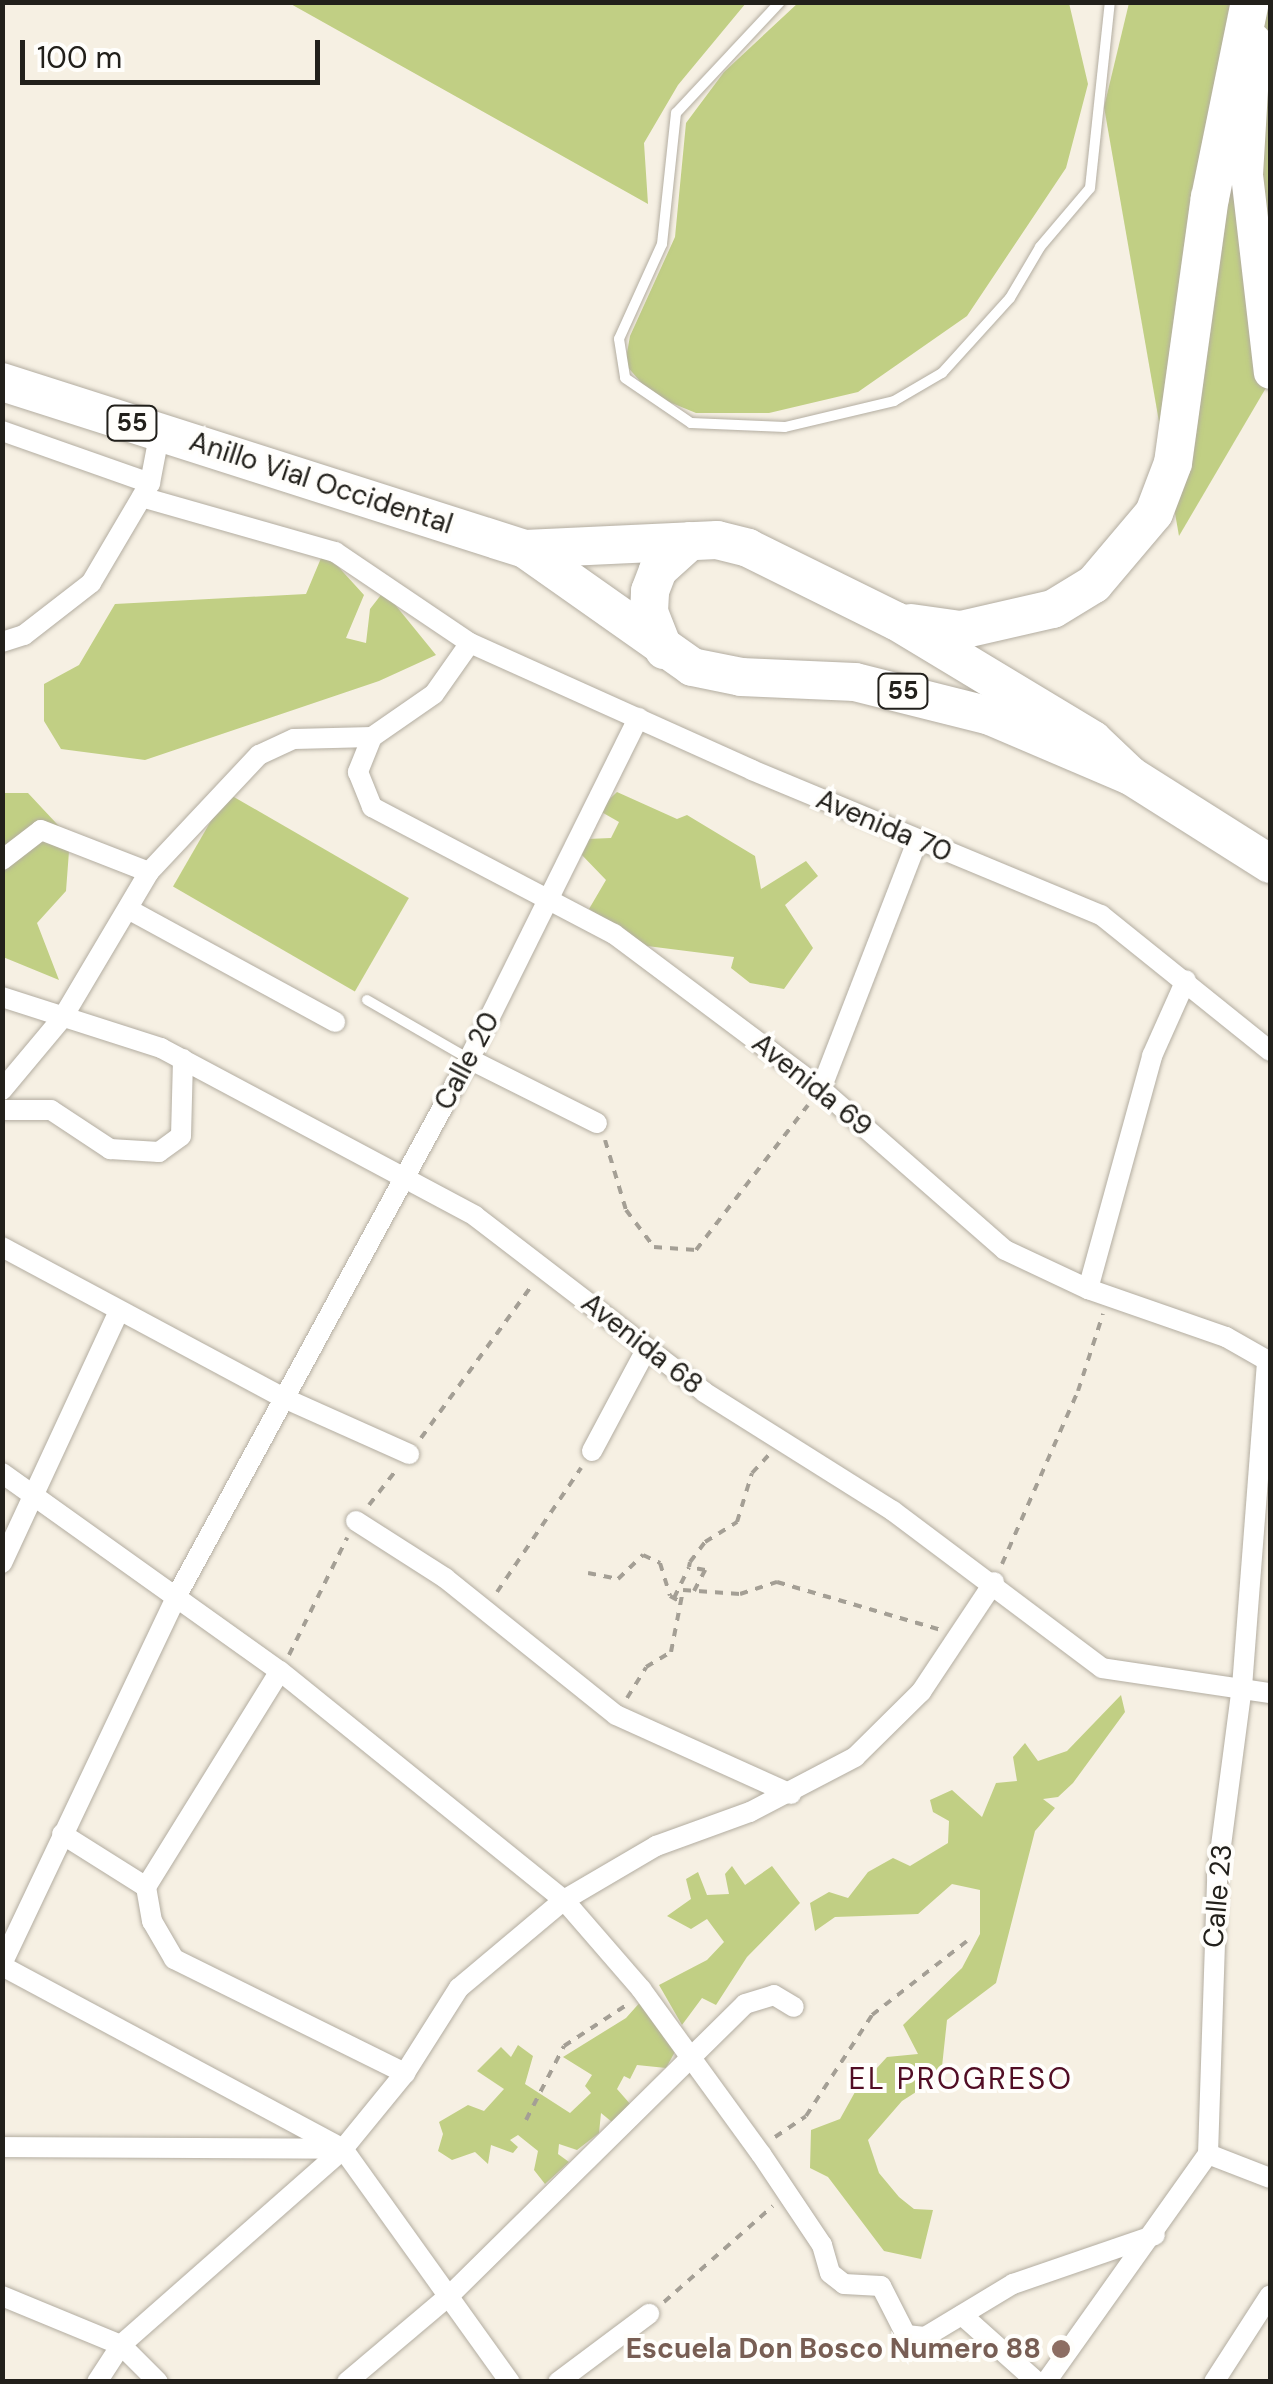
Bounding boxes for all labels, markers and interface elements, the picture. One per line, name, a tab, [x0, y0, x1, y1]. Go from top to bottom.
scale bar	[25, 20, 325, 82]
text: 100 m	[37, 38, 122, 77]
road number: 55	[104, 403, 160, 443]
street label: Anillo Vial Occidental	[185, 425, 457, 541]
road number: 55	[876, 671, 930, 711]
street label: Avenida 70	[811, 782, 957, 870]
street label: Calle 20	[427, 1006, 507, 1116]
street label: Avenida 69	[745, 1026, 879, 1144]
street label: Avenida 68	[575, 1286, 709, 1402]
street label: Calle 23	[1197, 1843, 1239, 1949]
district label: EL PROGRESO	[849, 2061, 1073, 2097]
place label: Escuela Don Bosco Numero 88	[626, 2332, 1041, 2366]
marker: Escuela Don Bosco Numero 88	[1050, 2338, 1072, 2360]

